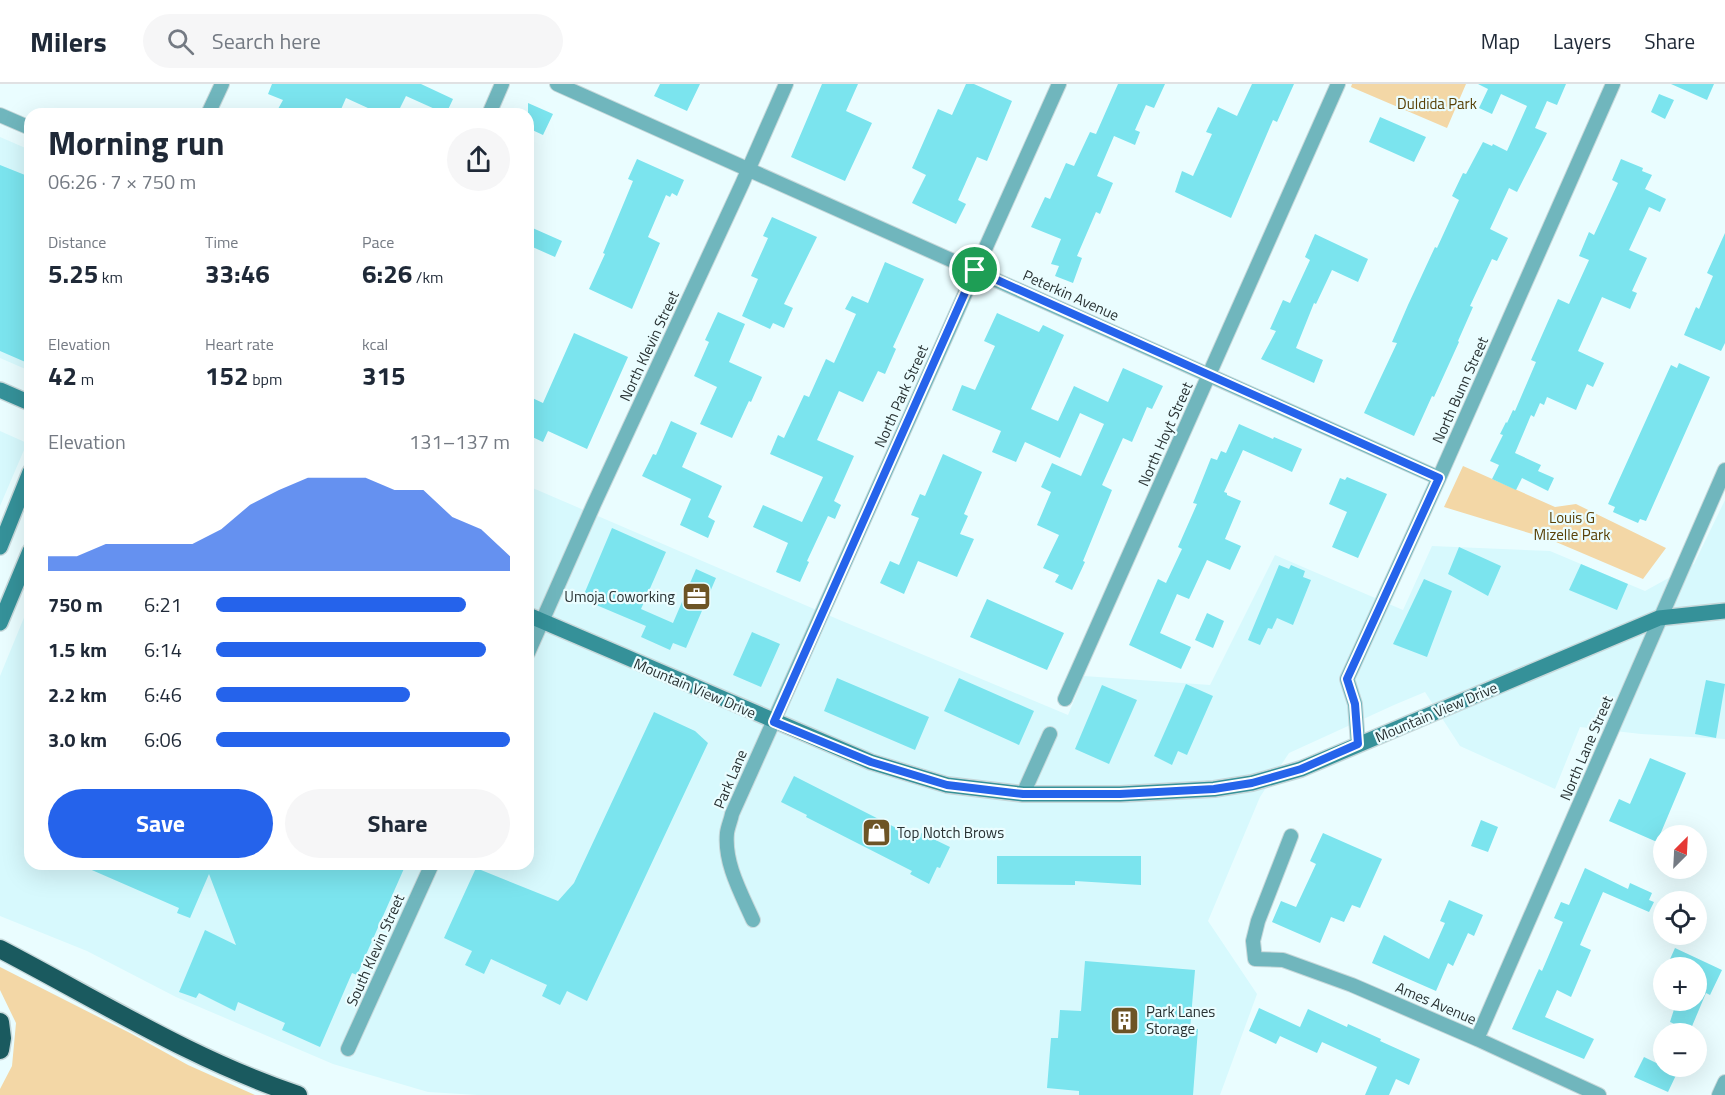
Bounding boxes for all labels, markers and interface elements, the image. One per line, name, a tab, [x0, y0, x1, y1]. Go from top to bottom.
search box	[143, 14, 563, 68]
text: Milers	[30, 20, 107, 63]
text: Search here	[212, 24, 321, 58]
icon: search	[164, 25, 197, 58]
text: Map	[1481, 25, 1520, 57]
text: Layers	[1553, 25, 1611, 57]
text: Share	[1644, 25, 1695, 57]
park label: Duldida Park	[1397, 92, 1477, 115]
text: Morning run	[48, 118, 225, 168]
button: share	[447, 128, 510, 191]
text: 06:26 · 7 × 750 m	[48, 166, 196, 197]
text: Distance	[48, 230, 106, 254]
text: Time	[205, 230, 238, 254]
text: Pace	[362, 230, 394, 254]
pin	[949, 244, 1000, 295]
icon: arrive	[958, 253, 991, 286]
text: 5.25	[48, 254, 98, 293]
text: 33:46	[205, 254, 270, 293]
text: 6:26	[362, 254, 412, 293]
street label: Peterkin Avenue	[1019, 264, 1123, 326]
text: km	[98, 265, 123, 289]
text: /km	[412, 265, 444, 289]
street label: North Klevin Street	[613, 286, 685, 405]
text: Elevation	[48, 332, 110, 356]
text: Heart rate	[205, 332, 274, 356]
text: kcal	[362, 332, 388, 356]
street label: North Bunn Street	[1426, 332, 1494, 447]
street label: North Park Street	[868, 340, 934, 451]
text: 42	[48, 356, 77, 395]
text: 152	[205, 356, 249, 395]
text: 315	[362, 356, 406, 395]
text: m	[77, 367, 94, 391]
text: bpm	[249, 367, 282, 391]
street label: North Hoyt Street	[1132, 377, 1199, 490]
text: Elevation	[48, 426, 126, 457]
text: 131–137 m	[409, 426, 510, 457]
park label: Louis G Mizelle Park	[1534, 506, 1610, 546]
office icon: Umoja Coworking	[680, 580, 712, 612]
place label: Umoja Coworking	[564, 585, 675, 608]
text: 750 m	[48, 589, 103, 620]
text: 6:21	[144, 589, 182, 620]
text: 1.5 km	[48, 634, 107, 665]
text: 6:14	[144, 634, 182, 665]
street label: Mountain View Drive	[630, 652, 760, 724]
street label: Mountain View Drive	[1371, 676, 1501, 748]
text: 2.2 km	[48, 679, 107, 710]
text: 6:46	[144, 679, 182, 710]
street label: North Lane Street	[1554, 691, 1619, 804]
text: 3.0 km	[48, 724, 107, 755]
text: 6:06	[144, 724, 182, 755]
street label: Park Lane	[707, 746, 753, 812]
button: Save	[48, 789, 273, 858]
button: Share	[285, 789, 510, 858]
shop icon: Top Notch Brows	[860, 816, 892, 848]
place label: Top Notch Brows	[897, 821, 1004, 844]
north arrow	[1653, 825, 1707, 879]
map controls	[1653, 825, 1707, 1077]
street label: South Klevin Street	[340, 890, 410, 1010]
button: locate	[1653, 891, 1707, 945]
button: +	[1653, 957, 1707, 1011]
street label: Ames Avenue	[1392, 976, 1480, 1030]
place label: Park Lanes Storage	[1146, 1000, 1215, 1040]
building icon: Park Lanes Storage	[1109, 1004, 1141, 1036]
button: −	[1653, 1023, 1707, 1077]

